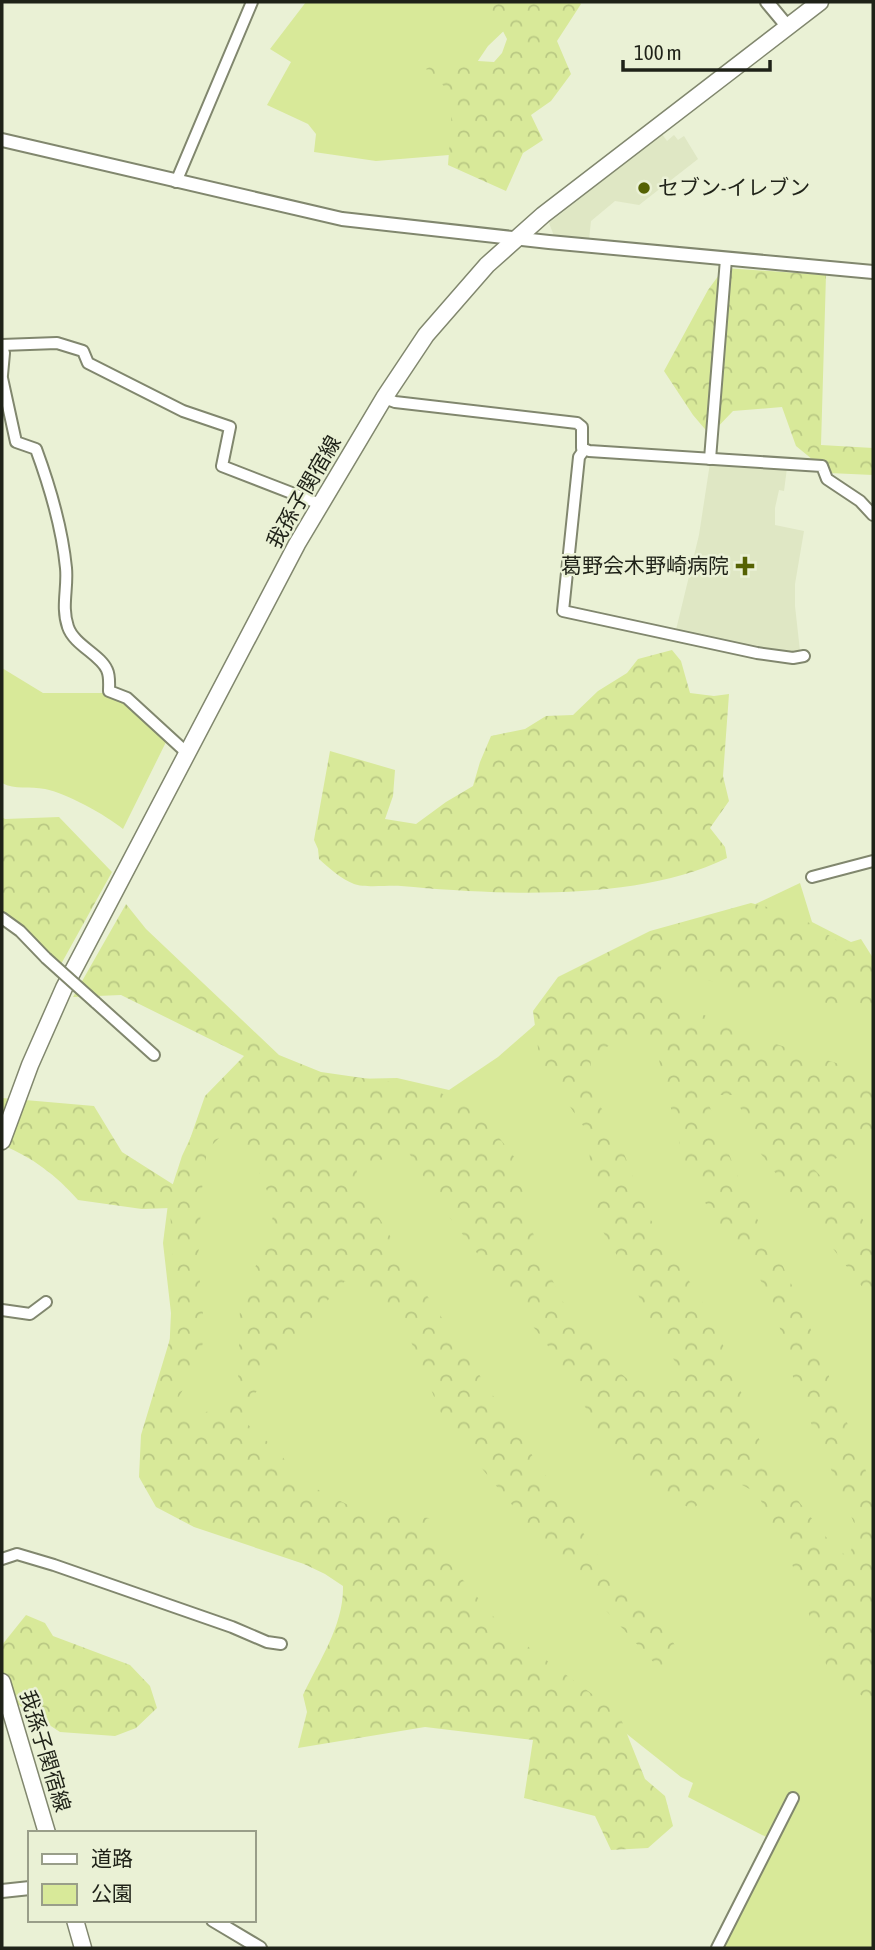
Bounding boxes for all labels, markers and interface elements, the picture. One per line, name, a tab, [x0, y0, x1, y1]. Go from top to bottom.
scale bar	[623, 28, 770, 72]
text: 100 m	[634, 40, 682, 64]
place label: セブン-イレブン	[658, 175, 810, 199]
marker: セブン-イレブン	[636, 180, 652, 196]
street label: 我孫子関宿線	[261, 431, 345, 552]
place label: 葛野会木野崎病院	[561, 553, 729, 577]
marker: 葛野会木野崎病院	[735, 556, 755, 576]
street label: 我孫子関宿線	[16, 1687, 76, 1814]
legend	[28, 1831, 256, 1922]
text: 道路	[91, 1846, 133, 1870]
text: 公園	[91, 1881, 133, 1905]

